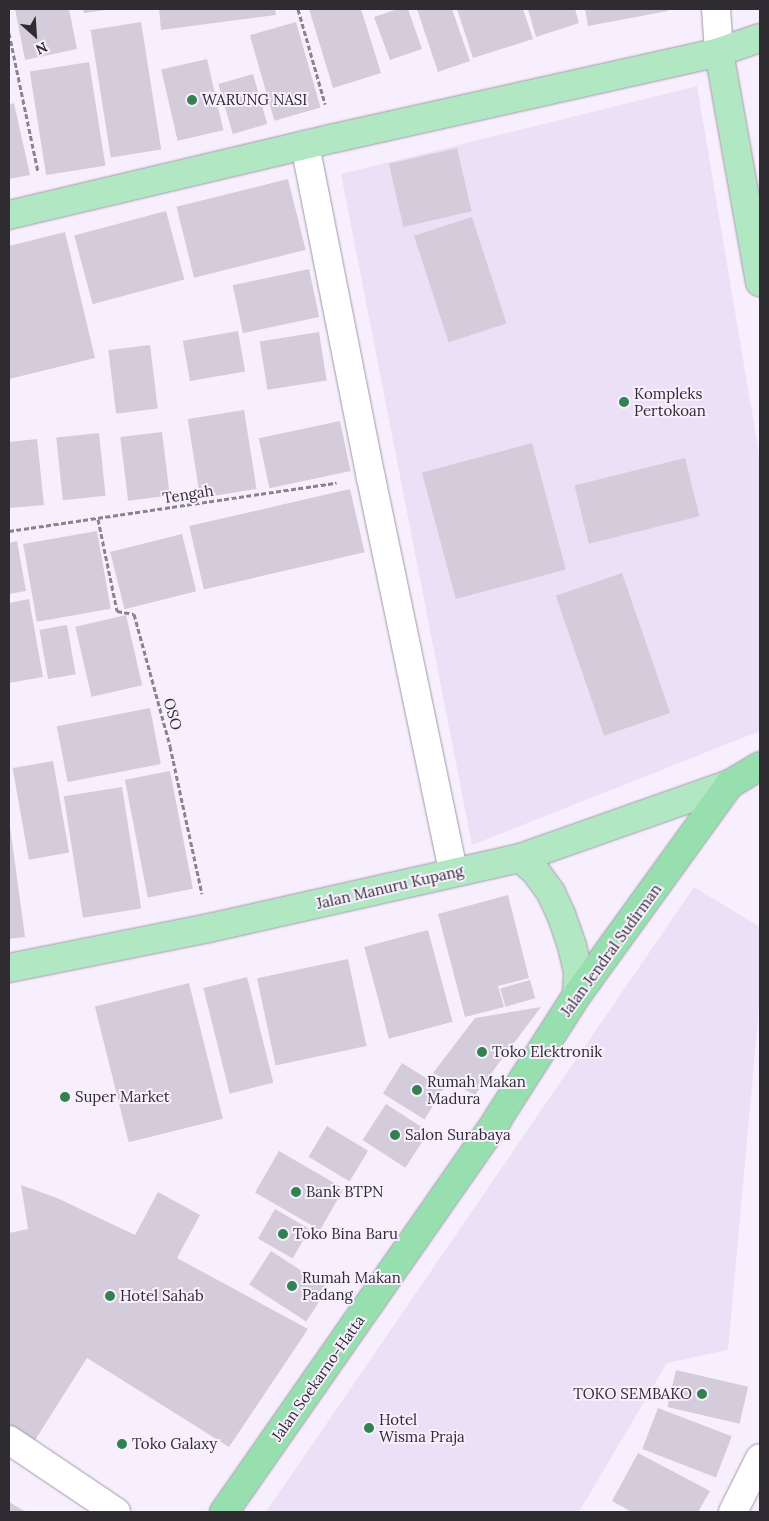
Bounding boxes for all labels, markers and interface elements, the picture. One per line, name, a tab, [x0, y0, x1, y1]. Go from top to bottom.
north arrow	[10, 10, 60, 60]
text: N	[33, 38, 50, 59]
place label: WARUNG NASI	[202, 91, 307, 109]
marker: WARUNG NASI	[186, 94, 198, 106]
place label: Kompleks Pertokoan	[634, 384, 706, 419]
marker: Kompleks Pertokoan	[618, 396, 630, 408]
street label: Tengah	[161, 481, 215, 507]
street label: OSO	[160, 696, 186, 732]
street label: Jalan Manuru Kupang	[315, 861, 465, 913]
street label: Jalan Jendral Sudirman	[557, 880, 665, 1020]
place label: Toko Elektronik	[492, 1043, 602, 1061]
marker: Toko Elektronik	[476, 1046, 488, 1058]
place label: Rumah Makan Madura	[427, 1072, 526, 1107]
marker: Rumah Makan Madura	[411, 1084, 423, 1096]
place label: Super Market	[75, 1088, 170, 1106]
marker: Super Market	[59, 1091, 71, 1103]
place label: Salon Surabaya	[405, 1126, 511, 1144]
marker: Salon Surabaya	[389, 1129, 401, 1141]
place label: Bank BTPN	[306, 1183, 383, 1201]
marker: Bank BTPN	[290, 1186, 302, 1198]
place label: Toko Bina Baru	[293, 1225, 398, 1243]
marker: Toko Bina Baru	[277, 1228, 289, 1240]
place label: Rumah Makan Padang	[302, 1268, 401, 1303]
marker: Rumah Makan Padang	[286, 1280, 298, 1292]
place label: Hotel Sahab	[120, 1287, 204, 1305]
marker: Hotel Sahab	[104, 1290, 116, 1302]
street label: Jalan Soekarno-Hatta	[268, 1312, 368, 1444]
place label: TOKO SEMBAKO	[573, 1385, 692, 1403]
marker: TOKO SEMBAKO	[696, 1388, 708, 1400]
place label: Hotel Wisma Praja	[379, 1410, 465, 1445]
marker: Hotel Wisma Praja	[363, 1422, 375, 1434]
place label: Toko Galaxy	[132, 1435, 217, 1453]
marker: Toko Galaxy	[116, 1438, 128, 1450]

